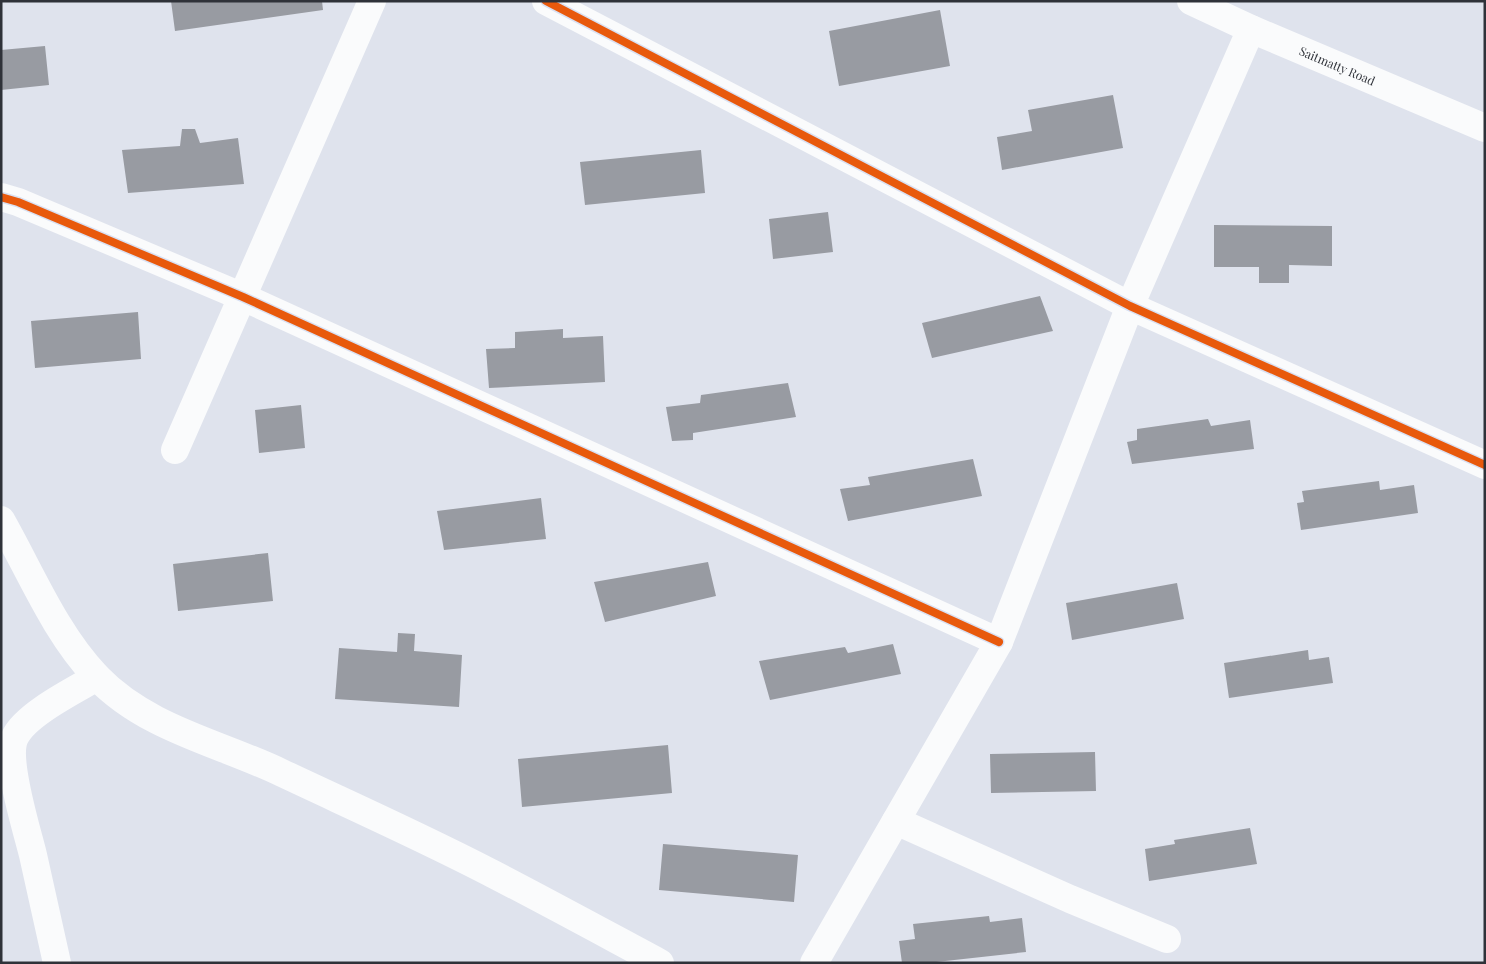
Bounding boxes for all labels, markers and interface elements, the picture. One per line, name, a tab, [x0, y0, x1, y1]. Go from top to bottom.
street label: Saitmatty Road	[1297, 42, 1378, 89]

